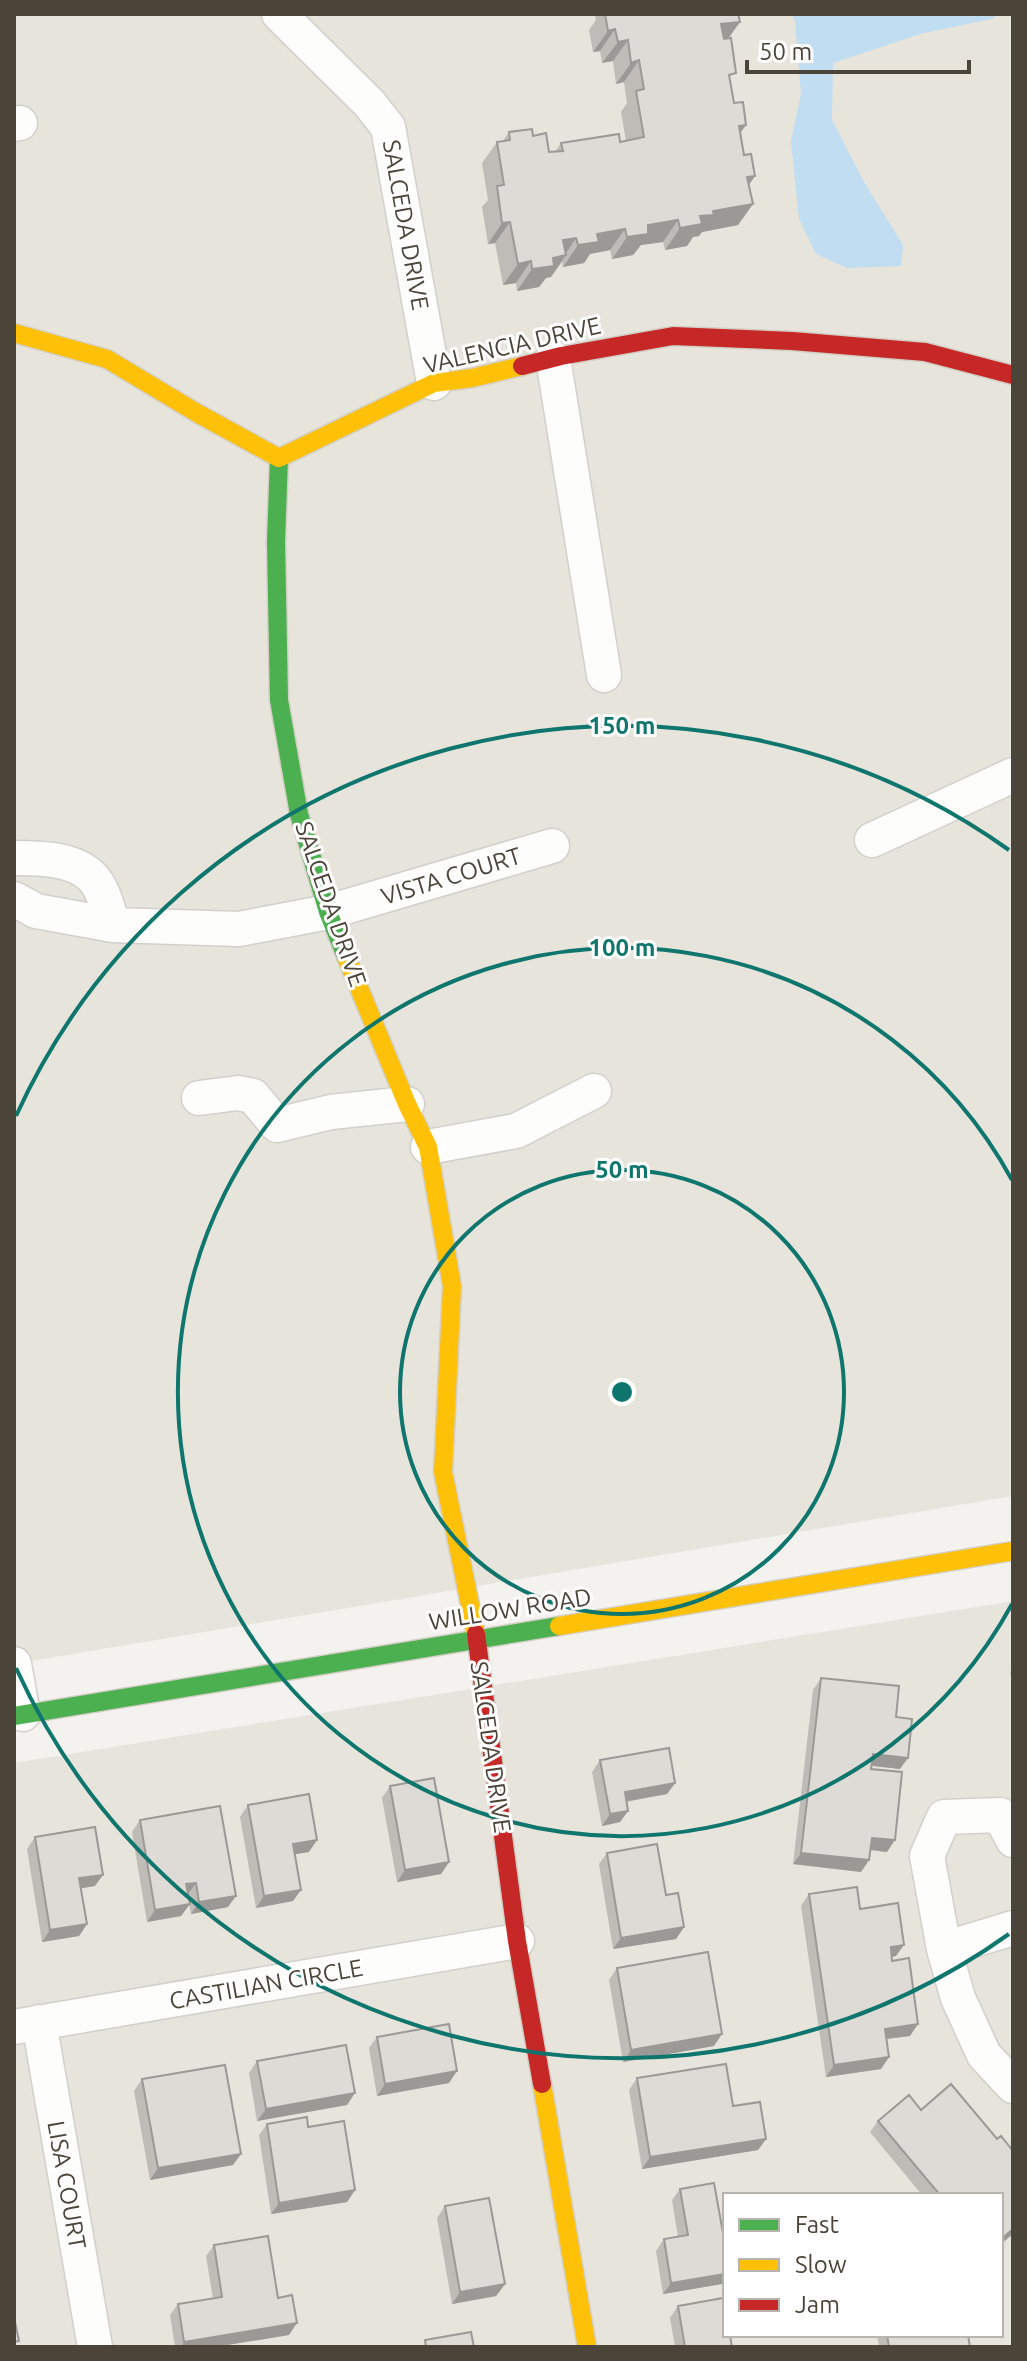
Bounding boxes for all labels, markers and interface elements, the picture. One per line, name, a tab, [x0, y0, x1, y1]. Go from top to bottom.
scale bar	[747, 24, 969, 74]
text: 50 m	[759, 38, 812, 65]
street label: SALCEDA DRIVE	[378, 138, 434, 312]
street label: VALENCIA DRIVE	[421, 311, 603, 379]
text: 150 m	[589, 712, 655, 739]
street label: SALCEDA DRIVE	[290, 818, 372, 990]
street label: VISTA COURT	[378, 842, 524, 910]
text: 100 m	[589, 934, 655, 961]
text: 50 m	[595, 1156, 649, 1183]
centre of rings	[608, 1378, 636, 1406]
street label: WILLOW ROAD	[427, 1583, 593, 1635]
street label: SALCEDA DRIVE	[466, 1660, 516, 1834]
street label: CASTILIAN CIRCLE	[167, 1954, 365, 2014]
street label: LISA COURT	[42, 2119, 92, 2251]
legend	[723, 2193, 1003, 2337]
text: Fast	[795, 2211, 839, 2238]
text: Slow	[795, 2251, 847, 2278]
text: Jam	[795, 2291, 840, 2318]

